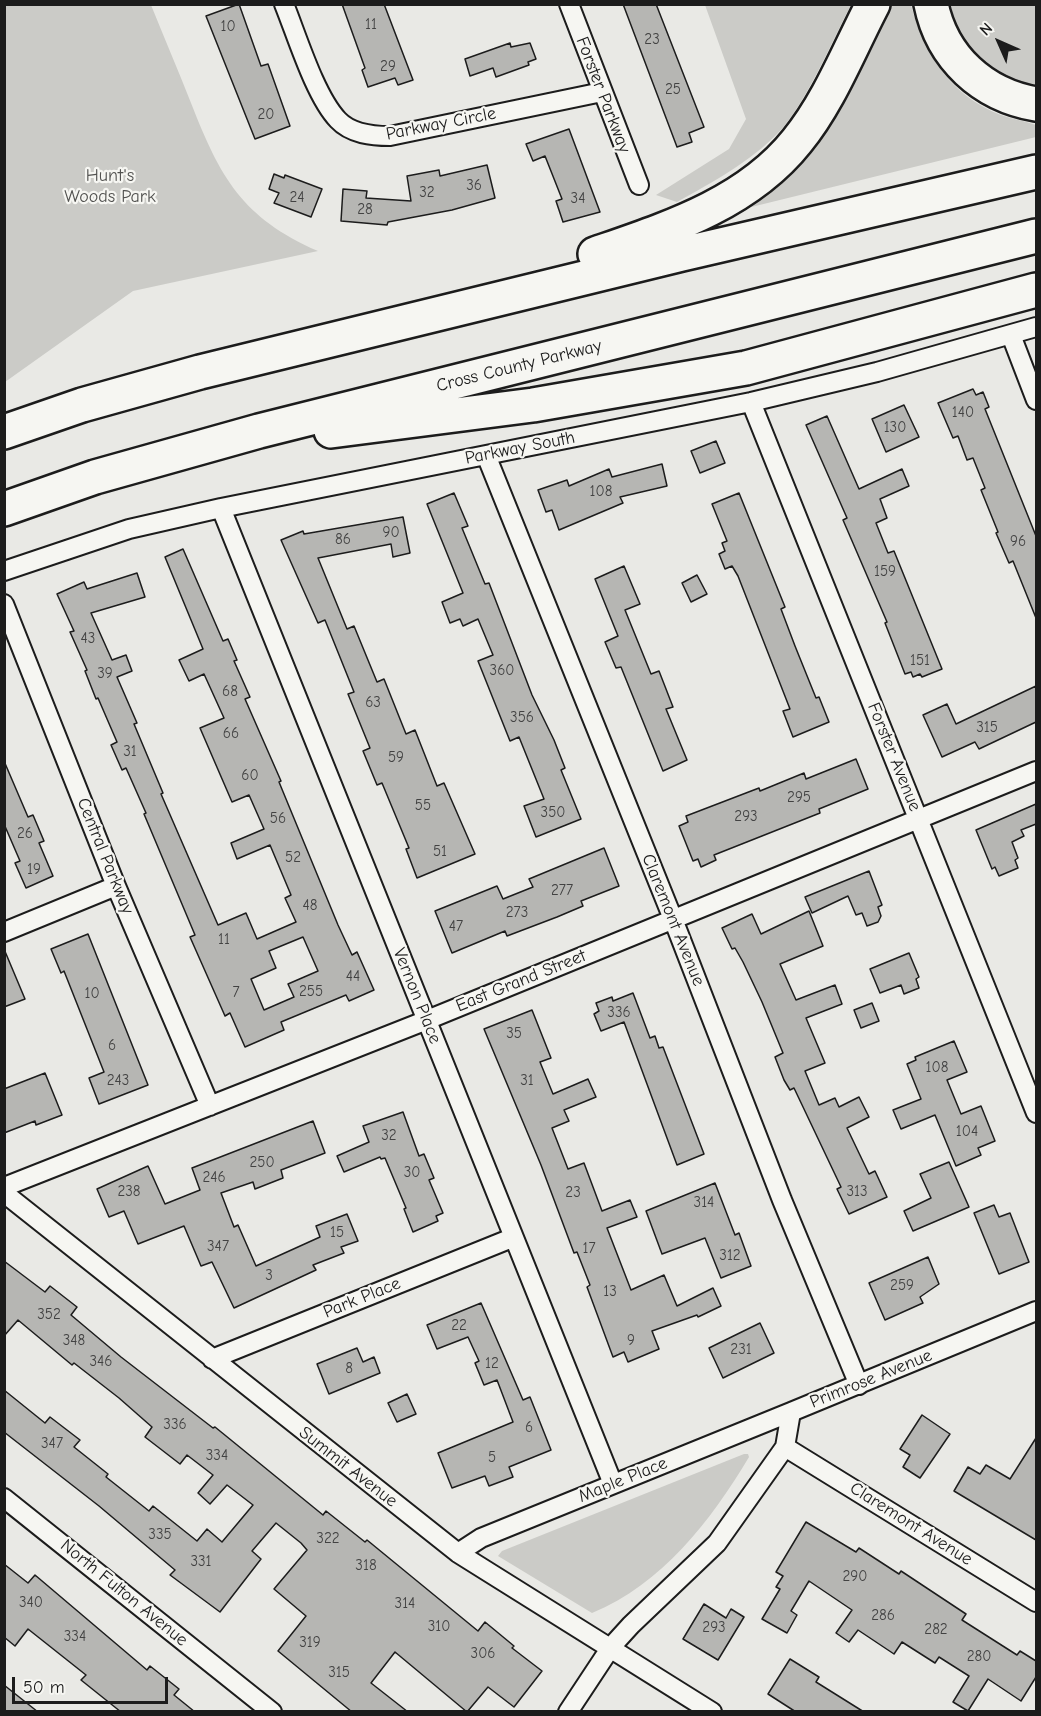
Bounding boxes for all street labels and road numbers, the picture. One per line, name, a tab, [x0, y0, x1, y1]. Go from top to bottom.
street label: Forster Parkway	[571, 34, 635, 156]
street label: Parkway Circle	[384, 103, 498, 145]
street label: Cross County Parkway	[434, 335, 604, 397]
street label: Parkway South	[463, 427, 577, 469]
street label: Forster Avenue	[862, 700, 926, 814]
street label: Central Parkway	[72, 795, 138, 917]
street label: Claremont Avenue	[637, 851, 709, 989]
street label: Vernon Place	[388, 945, 446, 1047]
street label: East Grand Street	[453, 945, 589, 1017]
street label: Park Place	[320, 1273, 404, 1323]
street label: Primrose Avenue	[807, 1345, 935, 1413]
street label: Summit Avenue	[294, 1422, 402, 1512]
street label: Maple Place	[575, 1452, 671, 1508]
street label: Claremont Avenue	[846, 1478, 976, 1570]
street label: North Fulton Avenue	[56, 1535, 192, 1651]

